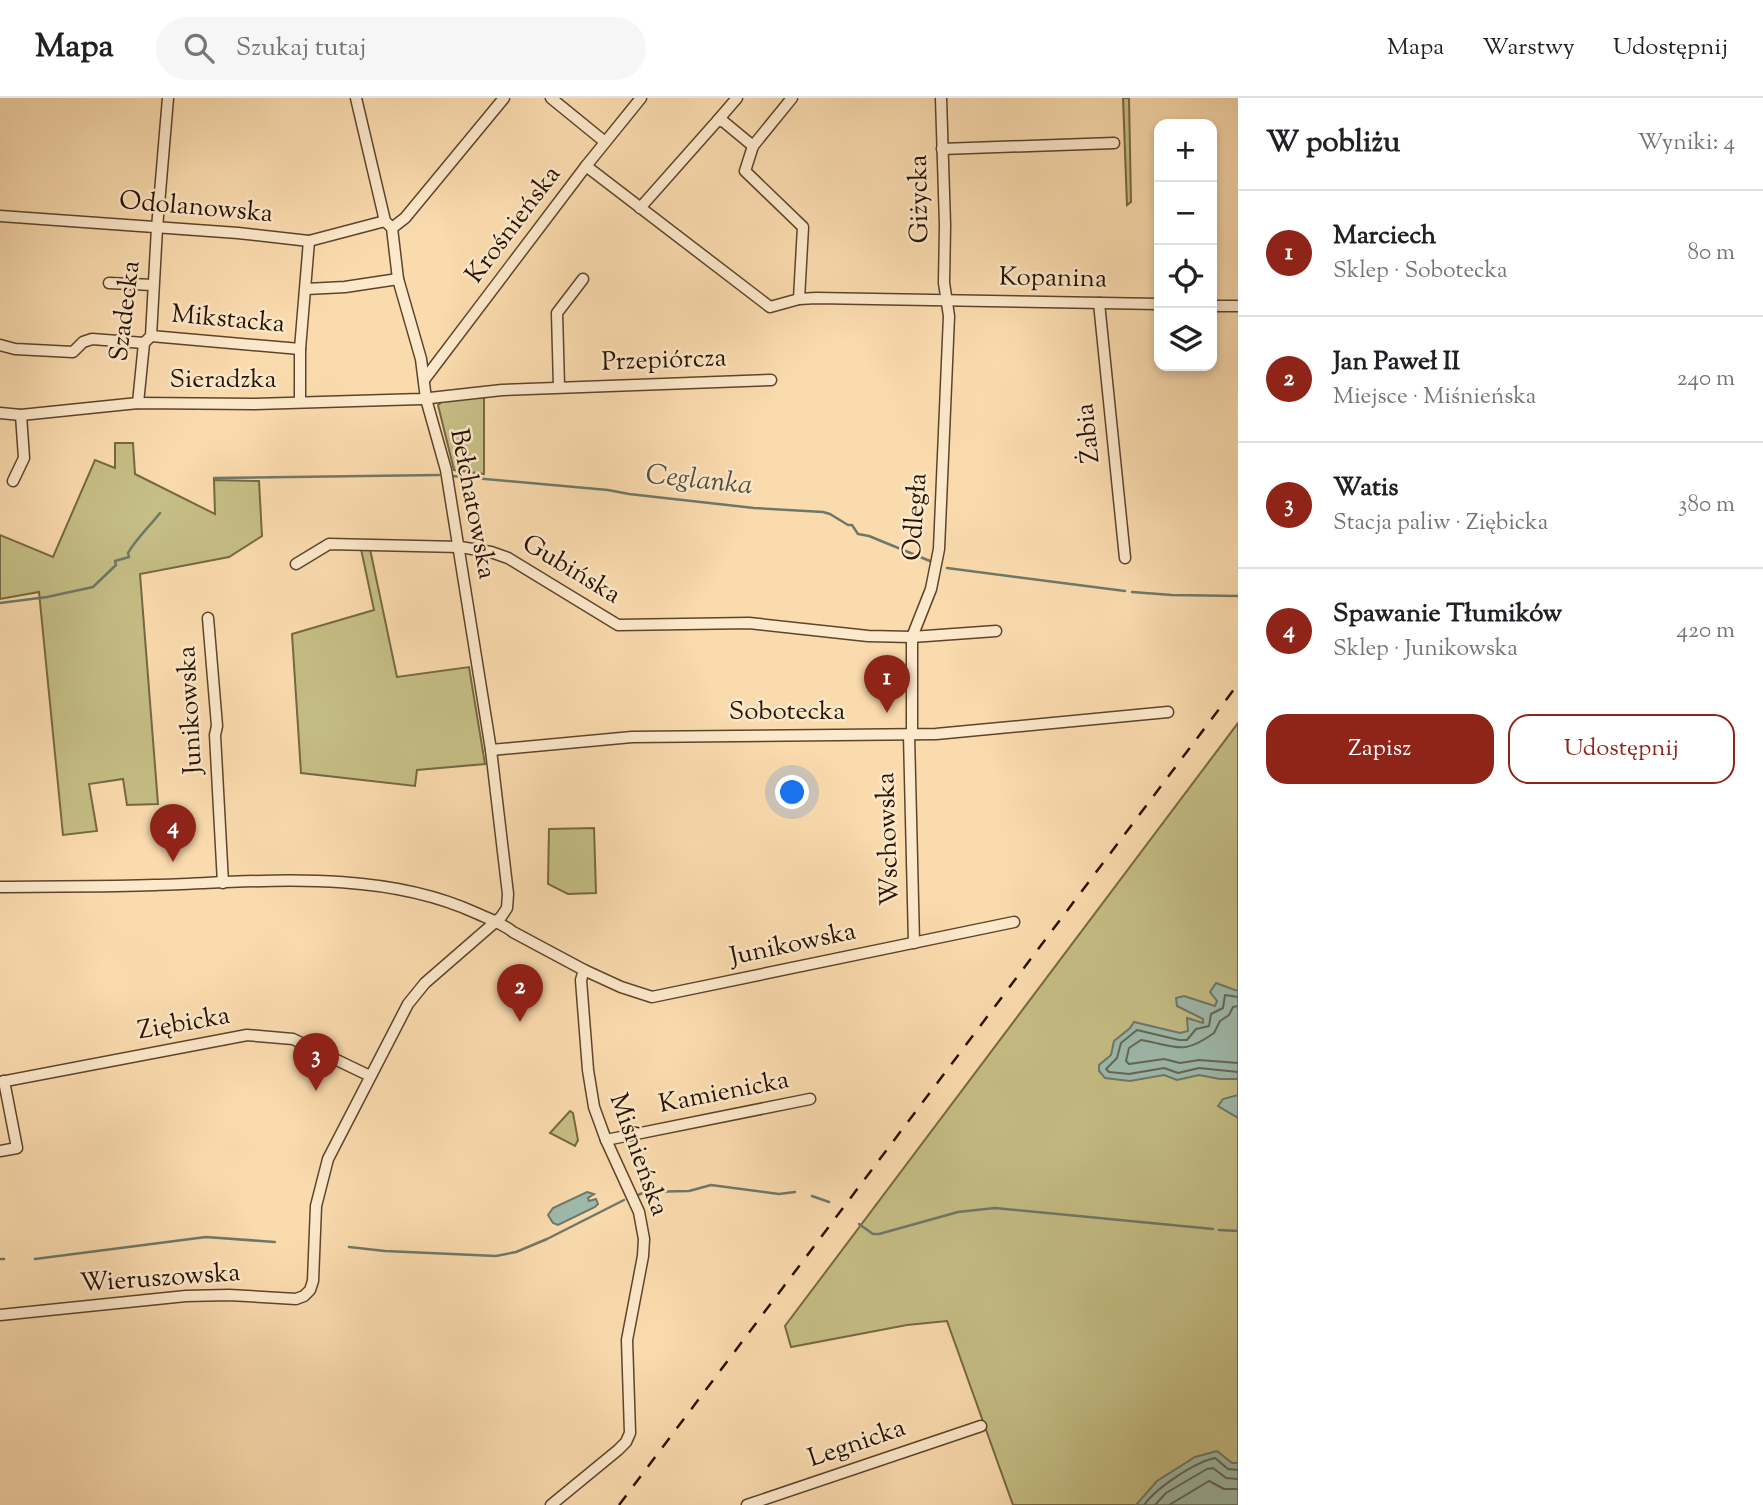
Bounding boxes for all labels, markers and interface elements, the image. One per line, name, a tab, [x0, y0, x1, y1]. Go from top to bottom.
search box	[156, 17, 646, 80]
text: Mapa	[35, 24, 114, 72]
icon: search	[180, 29, 218, 67]
text: Szukaj tutaj	[236, 30, 366, 67]
text: Mapa	[1387, 31, 1444, 65]
text: Warstwy	[1482, 31, 1575, 65]
text: Udostępnij	[1613, 31, 1728, 65]
map controls	[1154, 119, 1217, 371]
button: +	[1154, 119, 1217, 182]
text: W pobliżu	[1266, 122, 1400, 165]
text: Wyniki: 4	[1638, 127, 1735, 160]
street label: Giżycka	[901, 154, 939, 244]
street label: Krośnieńska	[457, 158, 571, 292]
button: −	[1154, 182, 1217, 245]
street label: Odolanowska	[118, 183, 274, 233]
text: Marciech	[1333, 218, 1436, 255]
text: 1	[1285, 237, 1293, 270]
text: 80 m	[1687, 237, 1735, 270]
button: locate	[1154, 245, 1217, 308]
text: Sklep · Sobotecka	[1333, 255, 1508, 288]
street label: Szadecka	[101, 258, 151, 364]
street label: Kopanina	[999, 260, 1107, 298]
street label: Mikstacka	[170, 297, 286, 343]
button: layers	[1154, 308, 1217, 371]
street label: Przepiórcza	[601, 340, 727, 382]
text: Jan Paweł II	[1333, 344, 1460, 381]
street label: Sieradzka	[170, 362, 276, 399]
text: 2	[1284, 363, 1294, 396]
text: 240 m	[1677, 363, 1735, 396]
text: Miejsce · Miśnieńska	[1333, 381, 1536, 414]
street label: Żabia	[1067, 401, 1111, 465]
street label: Bełchatowska	[439, 426, 505, 582]
water label: Ceglanka	[644, 456, 754, 506]
text: Watis	[1333, 470, 1399, 507]
street label: Odległa	[894, 472, 938, 562]
text: 3	[1284, 489, 1294, 522]
text: 380 m	[1678, 489, 1735, 522]
text: Stacja paliw · Ziębicka	[1333, 507, 1548, 540]
street label: Gubińska	[515, 526, 627, 614]
text: Spawanie Tłumików	[1333, 596, 1562, 633]
text: 4	[1283, 615, 1295, 648]
text: 420 m	[1677, 615, 1735, 648]
text: Sklep · Junikowska	[1333, 633, 1518, 666]
street label: Junikowska	[169, 645, 213, 777]
pin: 1	[864, 655, 910, 713]
street label: Sobotecka	[729, 694, 845, 731]
button: Zapisz	[1266, 714, 1494, 784]
button: Udostępnij	[1508, 714, 1735, 784]
street label: Wschowska	[868, 772, 910, 906]
your location	[775, 775, 809, 809]
pin: 4	[150, 804, 196, 862]
street label: Junikowska	[724, 914, 860, 977]
pin: 2	[497, 964, 543, 1022]
street label: Ziębicka	[135, 998, 233, 1050]
pin: 3	[293, 1033, 339, 1091]
street label: Kamienicka	[656, 1062, 792, 1124]
street label: Miśnieńska	[599, 1089, 677, 1221]
street label: Wieruszowska	[79, 1255, 241, 1303]
street label: Legnicka	[803, 1410, 911, 1478]

